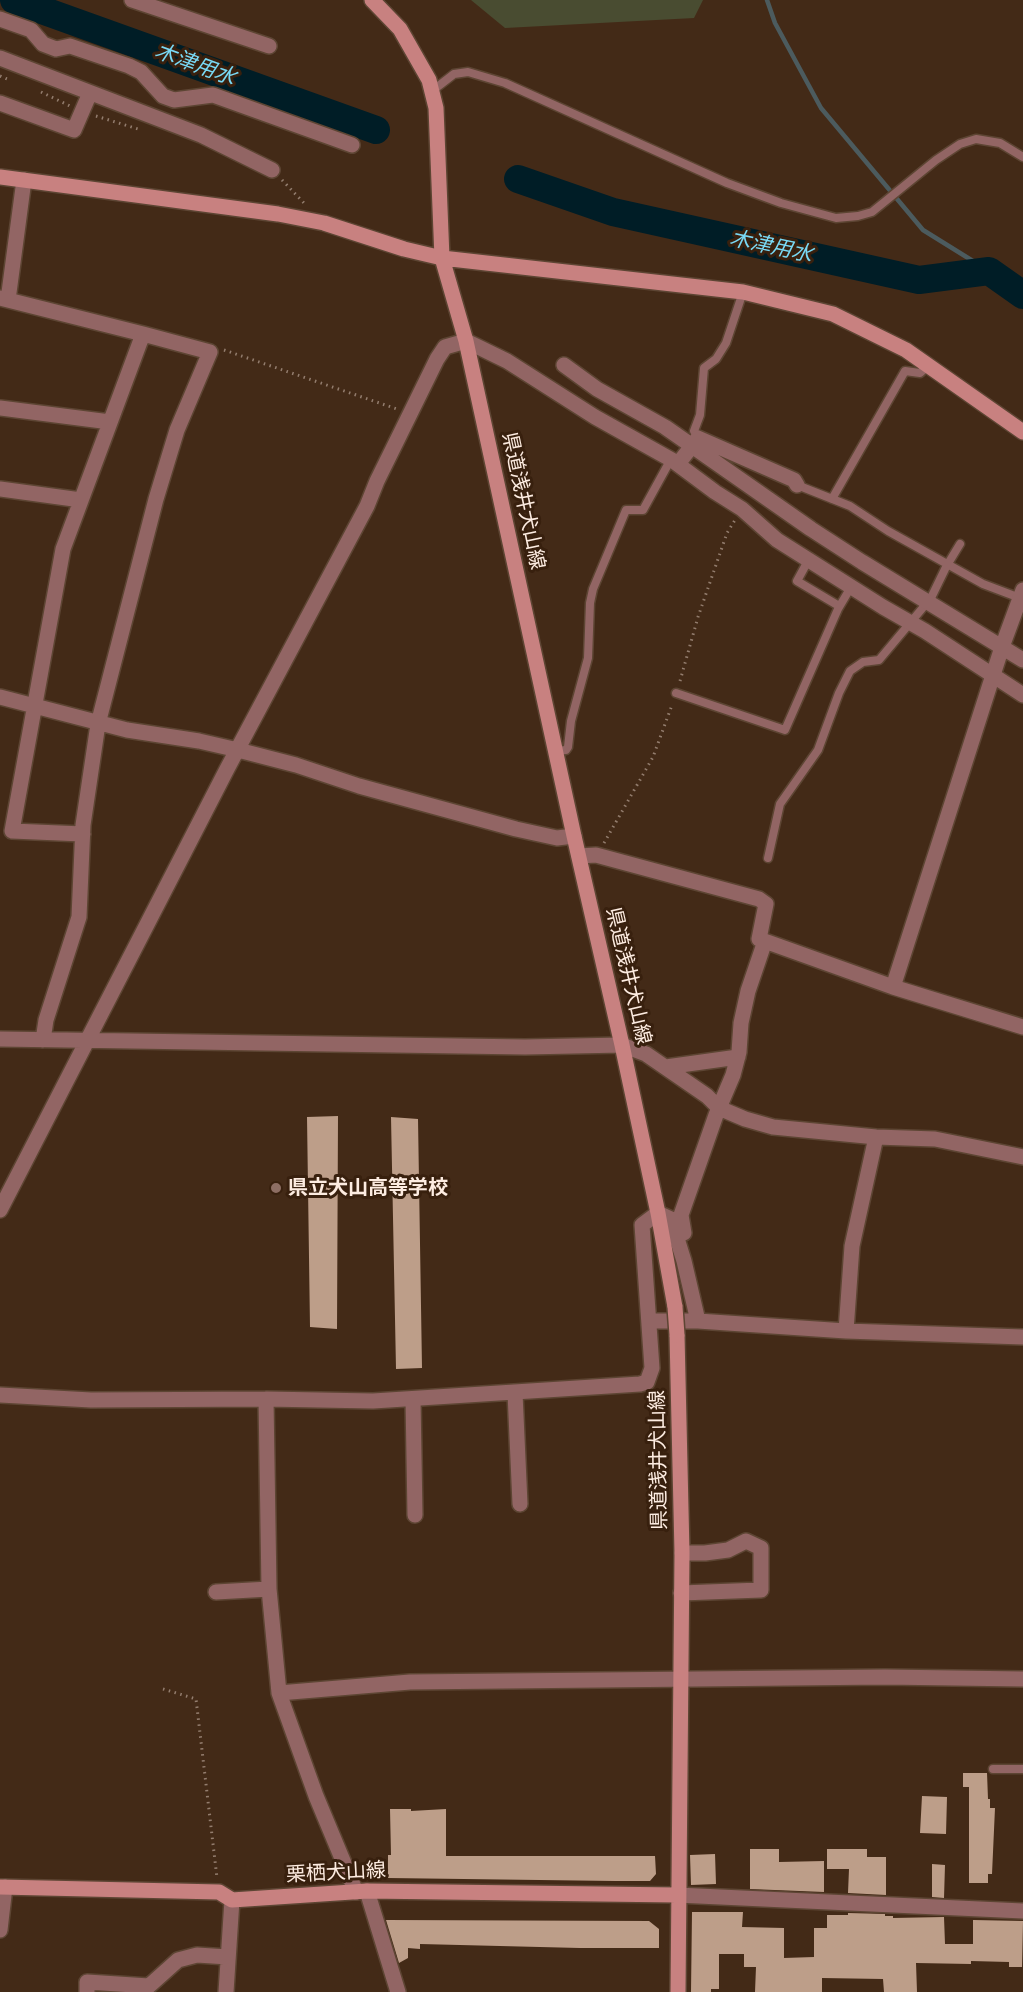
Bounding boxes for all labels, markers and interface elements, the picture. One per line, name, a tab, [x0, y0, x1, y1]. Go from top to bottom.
water label: 木津用水	[151, 39, 239, 91]
water label: 木津用水	[727, 226, 815, 268]
street label: 県道浅井犬山線	[497, 430, 549, 572]
street label: 県道浅井犬山線	[601, 905, 655, 1047]
place label: 県立犬山高等学校	[288, 1176, 448, 1200]
marker: 県立犬山高等学校	[269, 1181, 283, 1195]
street label: 県道浅井犬山線	[646, 1390, 672, 1530]
street label: 栗栖犬山線	[285, 1858, 387, 1888]

